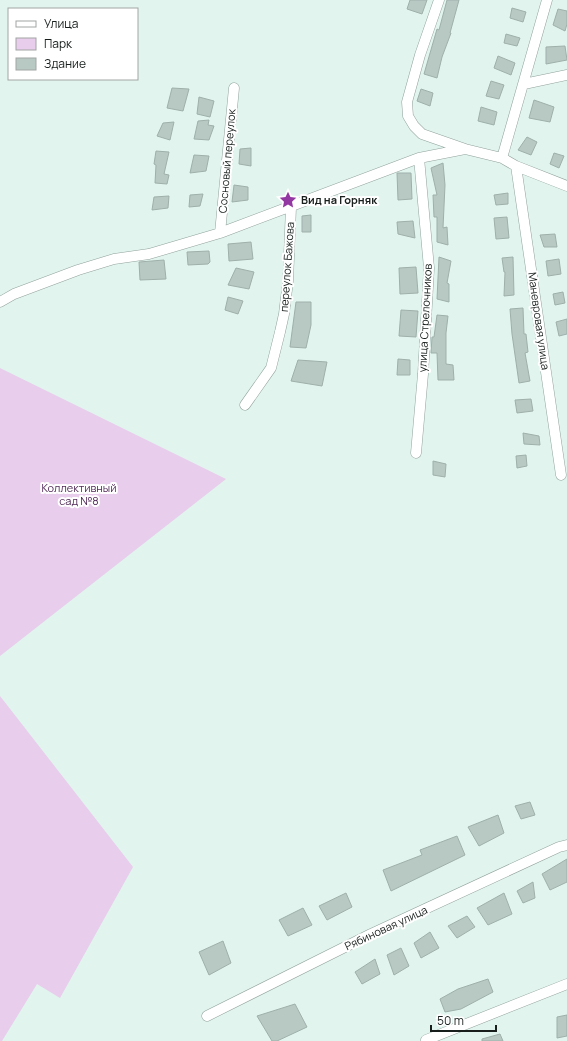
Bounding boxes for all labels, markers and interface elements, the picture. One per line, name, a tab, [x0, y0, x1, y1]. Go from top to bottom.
legend	[8, 8, 138, 80]
text: Улица	[44, 15, 78, 32]
text: Парк	[44, 35, 73, 52]
text: Здание	[44, 55, 86, 72]
street label: Сосновый переулок	[214, 108, 239, 214]
place icon: Вид на Горняк	[278, 190, 298, 210]
place label: Вид на Горняк	[301, 192, 378, 207]
street label: переулок Бажова	[276, 221, 297, 313]
street label: улица Стрелочников	[414, 263, 435, 373]
street label: Маневровая улица	[525, 271, 554, 371]
park label: Коллективный сад №8	[42, 480, 117, 508]
street label: Рябиновая улица	[342, 902, 430, 953]
scale bar	[431, 1007, 496, 1033]
text: 50 m	[437, 1012, 464, 1029]

